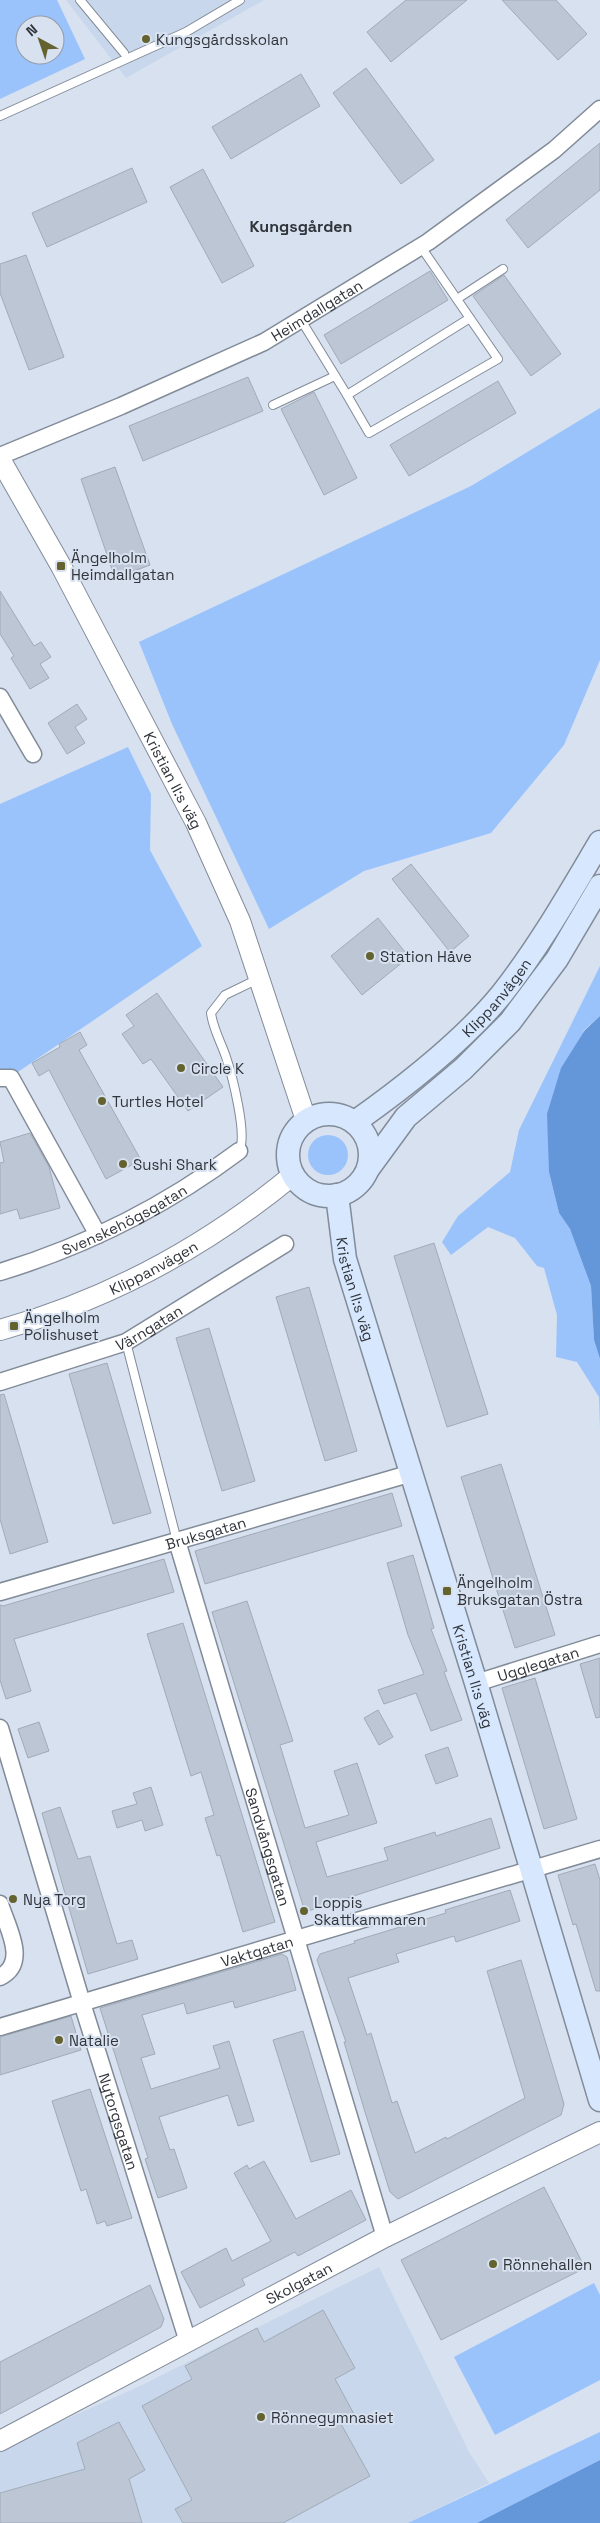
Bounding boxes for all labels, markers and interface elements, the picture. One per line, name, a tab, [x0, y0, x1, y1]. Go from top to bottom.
north arrow	[15, 15, 65, 65]
text: N	[22, 20, 41, 40]
place label: Kungsgårdsskolan	[156, 30, 288, 49]
marker: Kungsgårdsskolan	[140, 33, 152, 45]
district label: Kungsgården	[250, 216, 352, 237]
street label: Heimdallgatan	[267, 275, 366, 345]
place label: Ängelholm Heimdallgatan	[71, 548, 174, 584]
marker: Ängelholm Heimdallgatan	[55, 560, 67, 572]
street label: Kristian II:s väg	[140, 728, 207, 832]
place label: Station Håve	[380, 947, 472, 966]
marker: Station Håve	[364, 950, 376, 962]
street label: Klippanvägen	[458, 954, 535, 1041]
place label: Circle K	[191, 1059, 244, 1078]
marker: Circle K	[175, 1062, 187, 1074]
place label: Turtles Hotel	[112, 1092, 204, 1111]
marker: Turtles Hotel	[96, 1095, 108, 1107]
place label: Sushi Shark	[133, 1155, 217, 1174]
marker: Sushi Shark	[117, 1158, 129, 1170]
street label: Svenskehögsgatan	[59, 1180, 190, 1259]
street label: Klippanvägen	[106, 1236, 201, 1298]
street label: Kristian II:s väg	[333, 1236, 379, 1343]
street label: Värngatan	[113, 1300, 186, 1354]
place label: Ängelholm Polishuset	[24, 1308, 100, 1344]
marker: Ängelholm Polishuset	[8, 1320, 20, 1332]
street label: Bruksgatan	[163, 1512, 248, 1553]
place label: Ängelholm Bruksgatan Östra	[457, 1573, 583, 1609]
marker: Ängelholm Bruksgatan Östra	[441, 1585, 453, 1597]
street label: Kristian II:s väg	[449, 1622, 498, 1730]
street label: Ugglegatan	[495, 1642, 581, 1685]
street label: Sandvångsgatan	[242, 1785, 295, 1908]
place label: Nya Torg	[23, 1890, 86, 1909]
marker: Nya Torg	[7, 1893, 19, 1905]
place label: Loppis Skattkammaren	[314, 1893, 426, 1929]
marker: Loppis Skattkammaren	[298, 1905, 310, 1917]
street label: Vaktgatan	[218, 1931, 295, 1970]
place label: Natalie	[69, 2031, 119, 2050]
marker: Natalie	[53, 2034, 65, 2046]
street label: Nytorgsgatan	[95, 2071, 143, 2172]
place label: Rönnehallen	[503, 2255, 592, 2274]
street label: Skolgatan	[262, 2257, 335, 2308]
marker: Rönnehallen	[487, 2258, 499, 2270]
place label: Rönnegymnasiet	[271, 2408, 394, 2427]
marker: Rönnegymnasiet	[255, 2411, 267, 2423]

